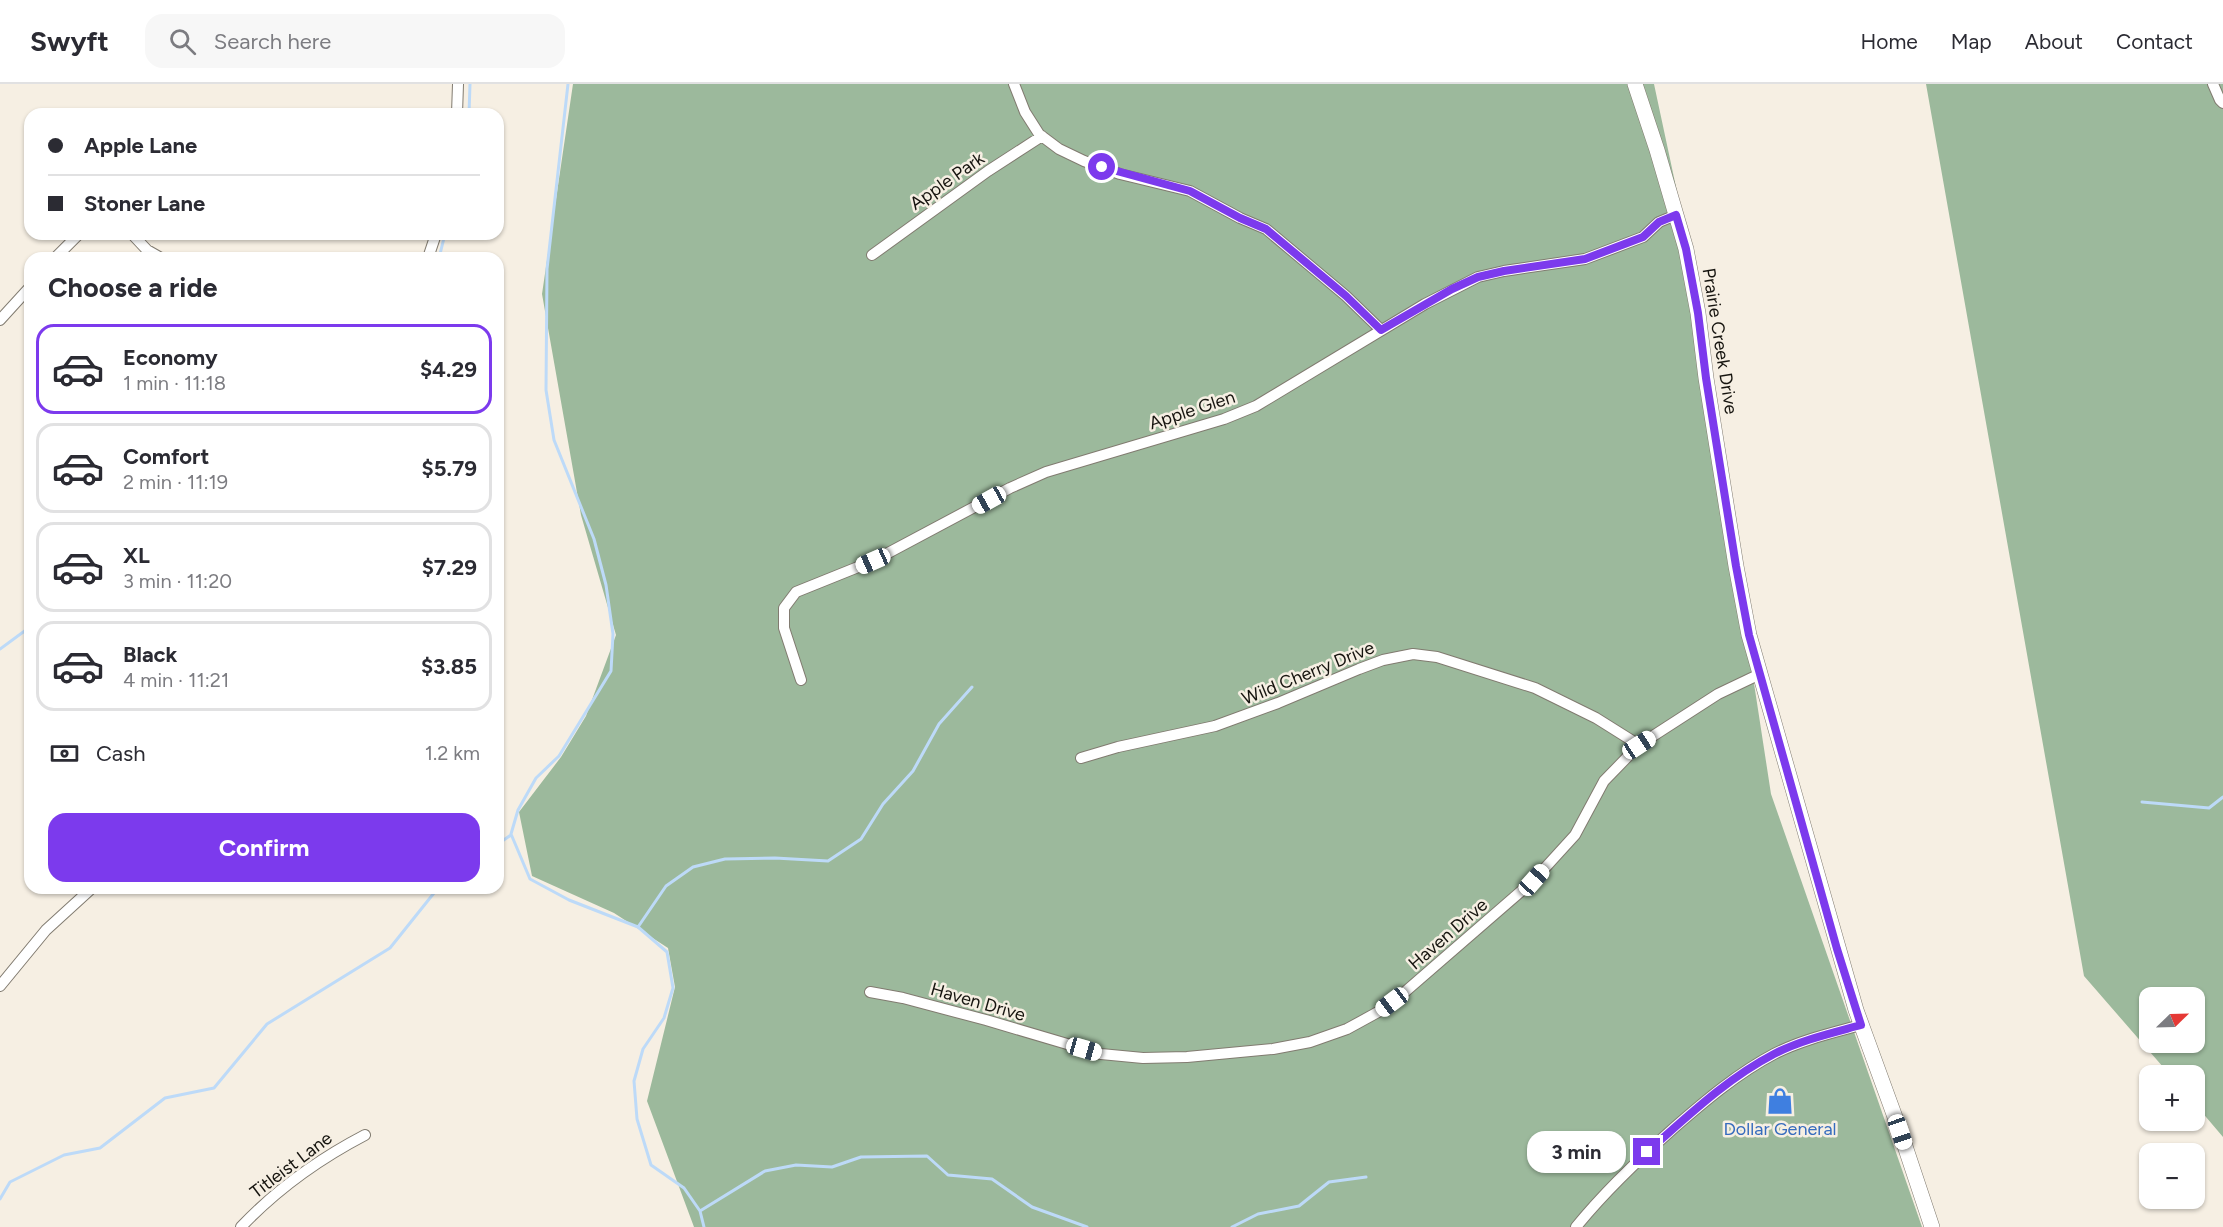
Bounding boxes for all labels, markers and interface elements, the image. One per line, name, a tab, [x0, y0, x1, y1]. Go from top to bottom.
search box	[145, 14, 565, 68]
text: Swyft	[30, 24, 109, 58]
icon: search	[166, 25, 199, 58]
text: Search here	[214, 28, 331, 55]
text: Home	[1861, 29, 1918, 54]
text: Map	[1951, 29, 1992, 54]
text: About	[2025, 29, 2083, 54]
text: Contact	[2116, 29, 2193, 54]
text: Apple Lane	[84, 132, 197, 159]
street label: Apple Park	[905, 147, 989, 215]
route start	[1088, 153, 1115, 180]
text: Stoner Lane	[84, 190, 205, 217]
street label: Prairie Creek Drive	[1698, 266, 1742, 416]
text: Choose a ride	[48, 271, 217, 304]
icon: car	[51, 342, 105, 396]
text: Economy	[123, 344, 218, 371]
text: $4.29	[420, 356, 477, 383]
text: 1 min · 11:18	[123, 371, 226, 395]
street label: Apple Glen	[1146, 386, 1238, 434]
icon: car	[51, 441, 105, 495]
text: Comfort	[123, 443, 209, 470]
text: $5.79	[422, 455, 477, 482]
text: 2 min · 11:19	[123, 470, 228, 494]
car	[969, 483, 1009, 517]
icon: car	[51, 540, 105, 594]
text: XL	[123, 542, 150, 569]
car	[853, 545, 893, 577]
text: $7.29	[422, 554, 477, 581]
text: 3 min · 11:20	[123, 569, 232, 593]
street label: Wild Cherry Drive	[1239, 636, 1378, 710]
icon: car	[51, 639, 105, 693]
text: Black	[123, 641, 177, 668]
text: $3.85	[421, 653, 477, 680]
text: 4 min · 11:21	[123, 668, 229, 692]
car	[1619, 728, 1659, 762]
icon: cash	[48, 737, 81, 770]
text: Cash	[96, 740, 146, 767]
text: 1.2 km	[425, 741, 480, 765]
button: Confirm	[48, 813, 480, 882]
car	[1515, 861, 1553, 899]
street label: Haven Drive	[1404, 894, 1492, 974]
street label: Haven Drive	[928, 978, 1028, 1026]
car	[1372, 984, 1412, 1020]
north arrow	[2139, 987, 2205, 1053]
map controls	[2139, 987, 2205, 1209]
car	[1064, 1035, 1104, 1063]
button: +	[2139, 1065, 2205, 1131]
shop icon: Dollar General	[1765, 1086, 1795, 1116]
car	[1886, 1112, 1914, 1152]
place label: Dollar General	[1723, 1118, 1837, 1140]
street label: Titleist Lane	[246, 1127, 336, 1203]
callout: 3 min	[1527, 1131, 1626, 1173]
route end	[1633, 1138, 1660, 1165]
text: 3 min	[1552, 1140, 1601, 1164]
button: −	[2139, 1143, 2205, 1209]

